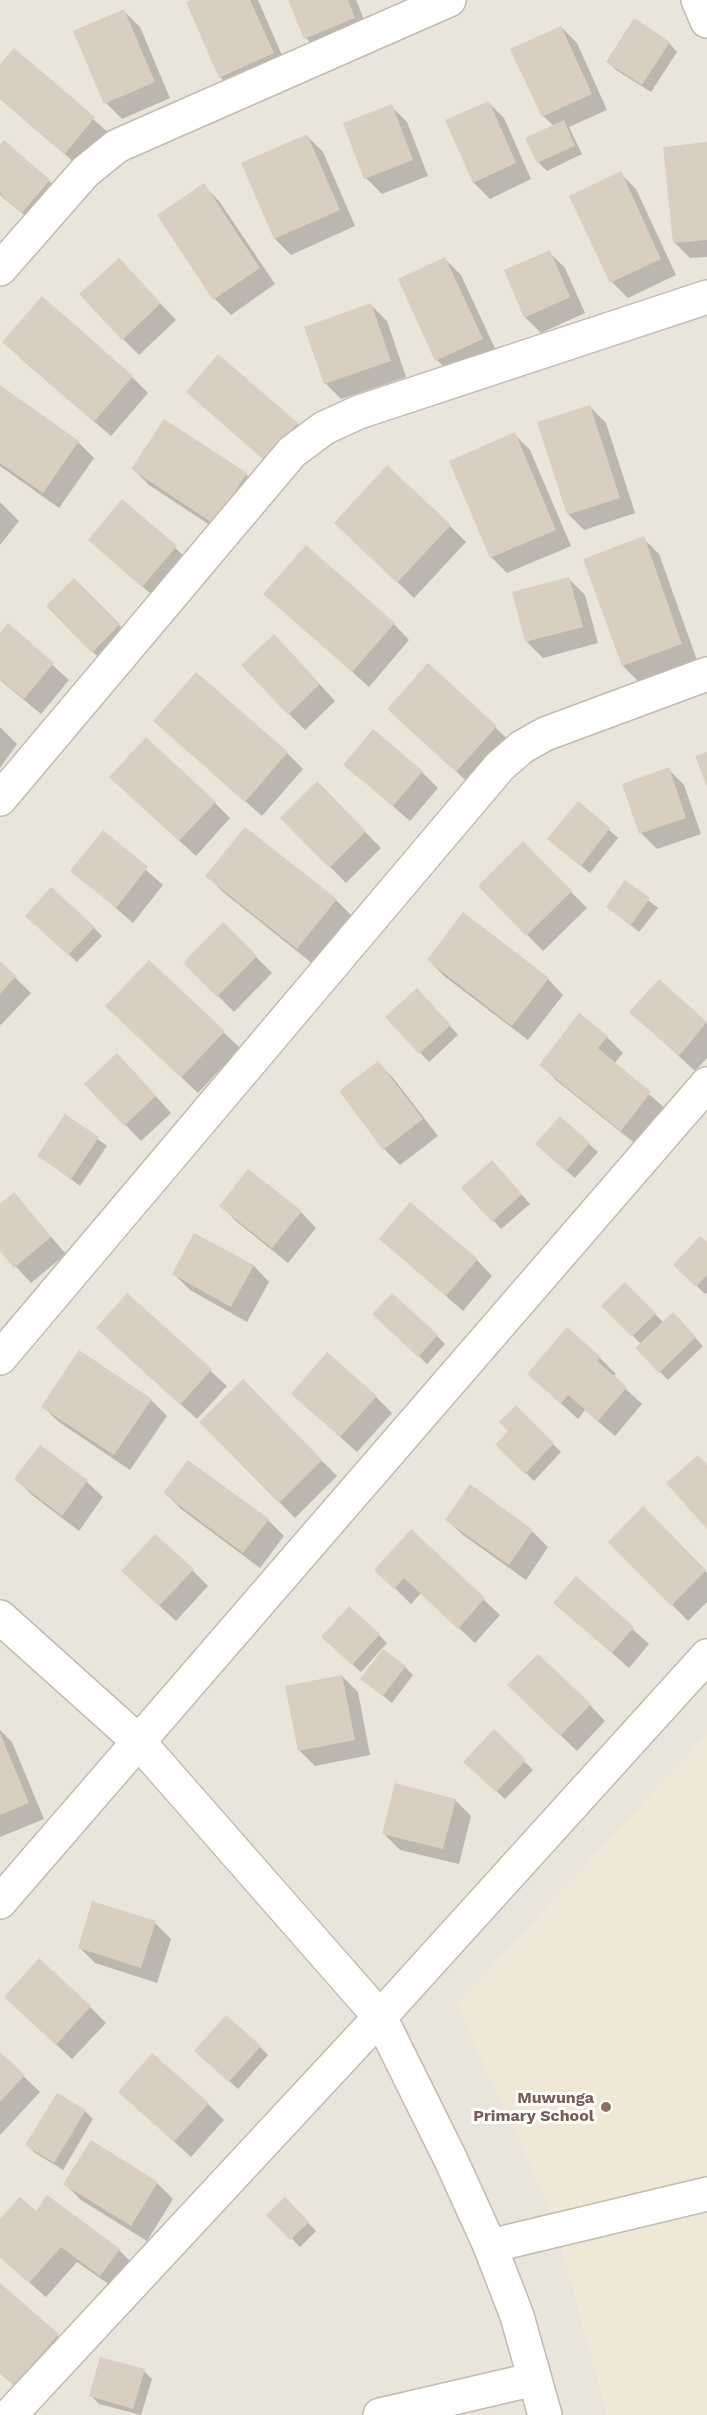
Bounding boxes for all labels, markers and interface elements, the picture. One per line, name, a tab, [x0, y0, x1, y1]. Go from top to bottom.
place label: Muwunga Primary School	[473, 2088, 594, 2126]
marker: Muwunga Primary School	[599, 2100, 613, 2114]

